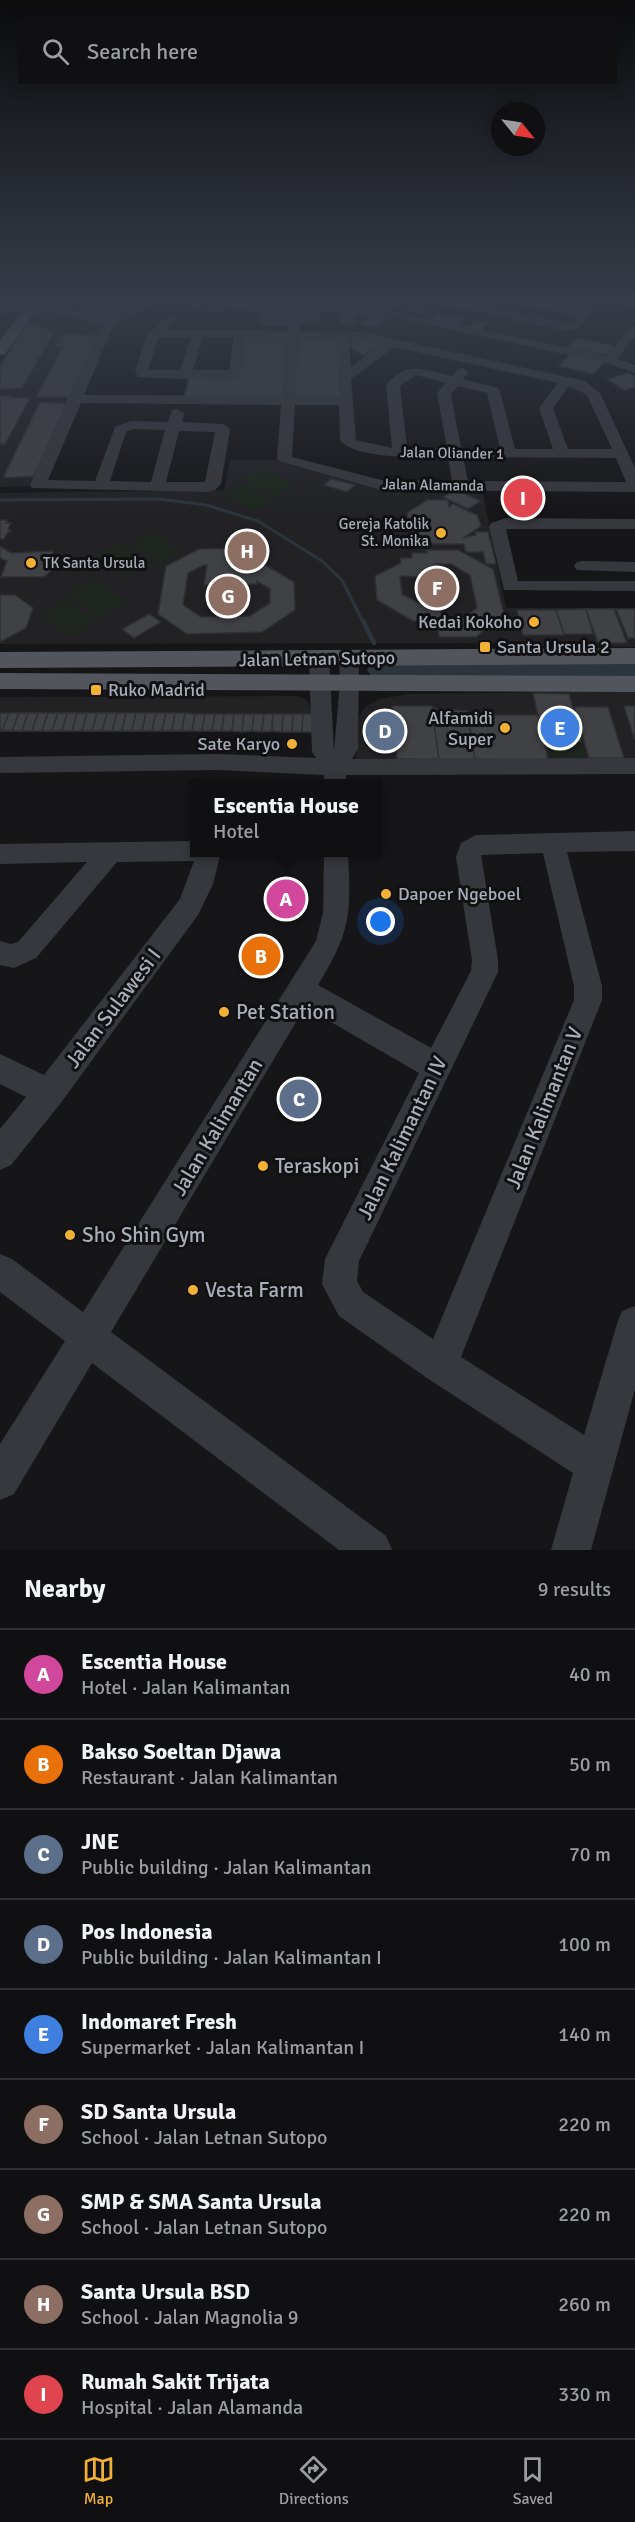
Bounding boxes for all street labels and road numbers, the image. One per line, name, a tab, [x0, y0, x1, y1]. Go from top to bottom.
street label: Jalan Oliander 1	[400, 443, 504, 463]
street label: Jalan Alamanda	[382, 475, 484, 495]
street label: Jalan Letnan Sutopo	[239, 647, 395, 671]
street label: Jalan Sulawesi I	[59, 943, 167, 1073]
street label: Jalan Kalimantan V	[500, 1023, 588, 1193]
street label: Jalan Kalimantan IV	[351, 1052, 453, 1224]
street label: Jalan Kalimantan	[166, 1054, 268, 1200]

